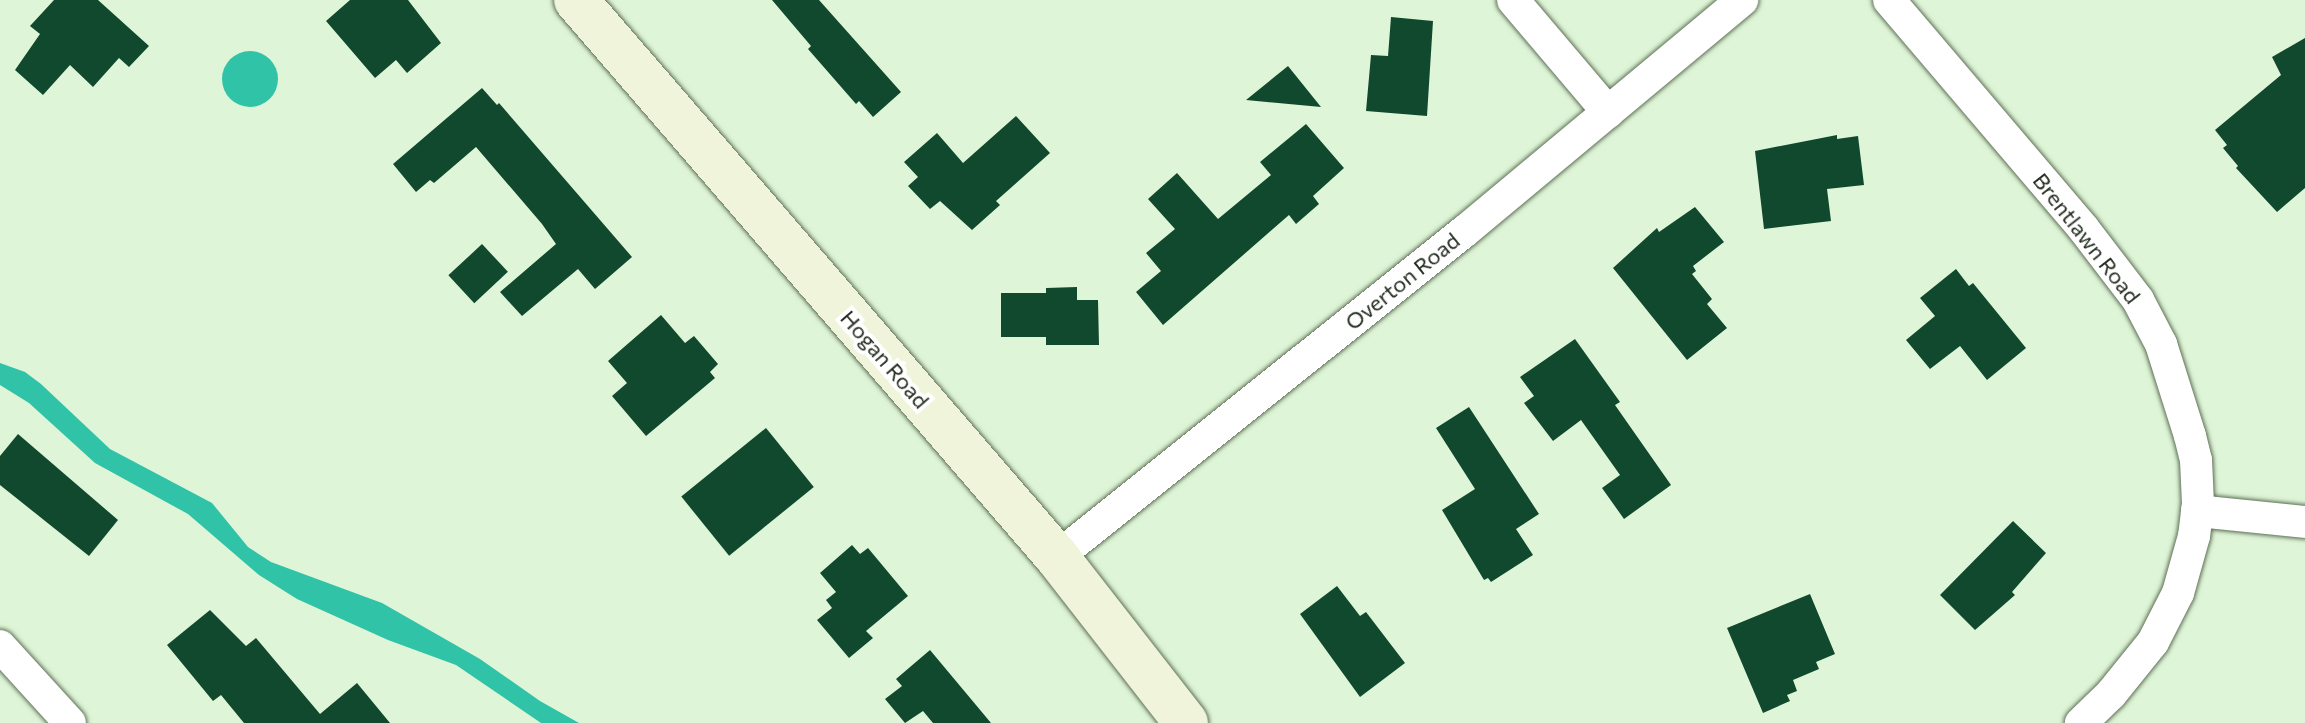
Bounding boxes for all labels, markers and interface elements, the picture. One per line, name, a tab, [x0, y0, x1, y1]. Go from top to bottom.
street label: Brentlawn Road	[2028, 167, 2146, 309]
street label: Overton Road	[1340, 227, 1464, 335]
street label: Hogan Road	[835, 305, 935, 413]

